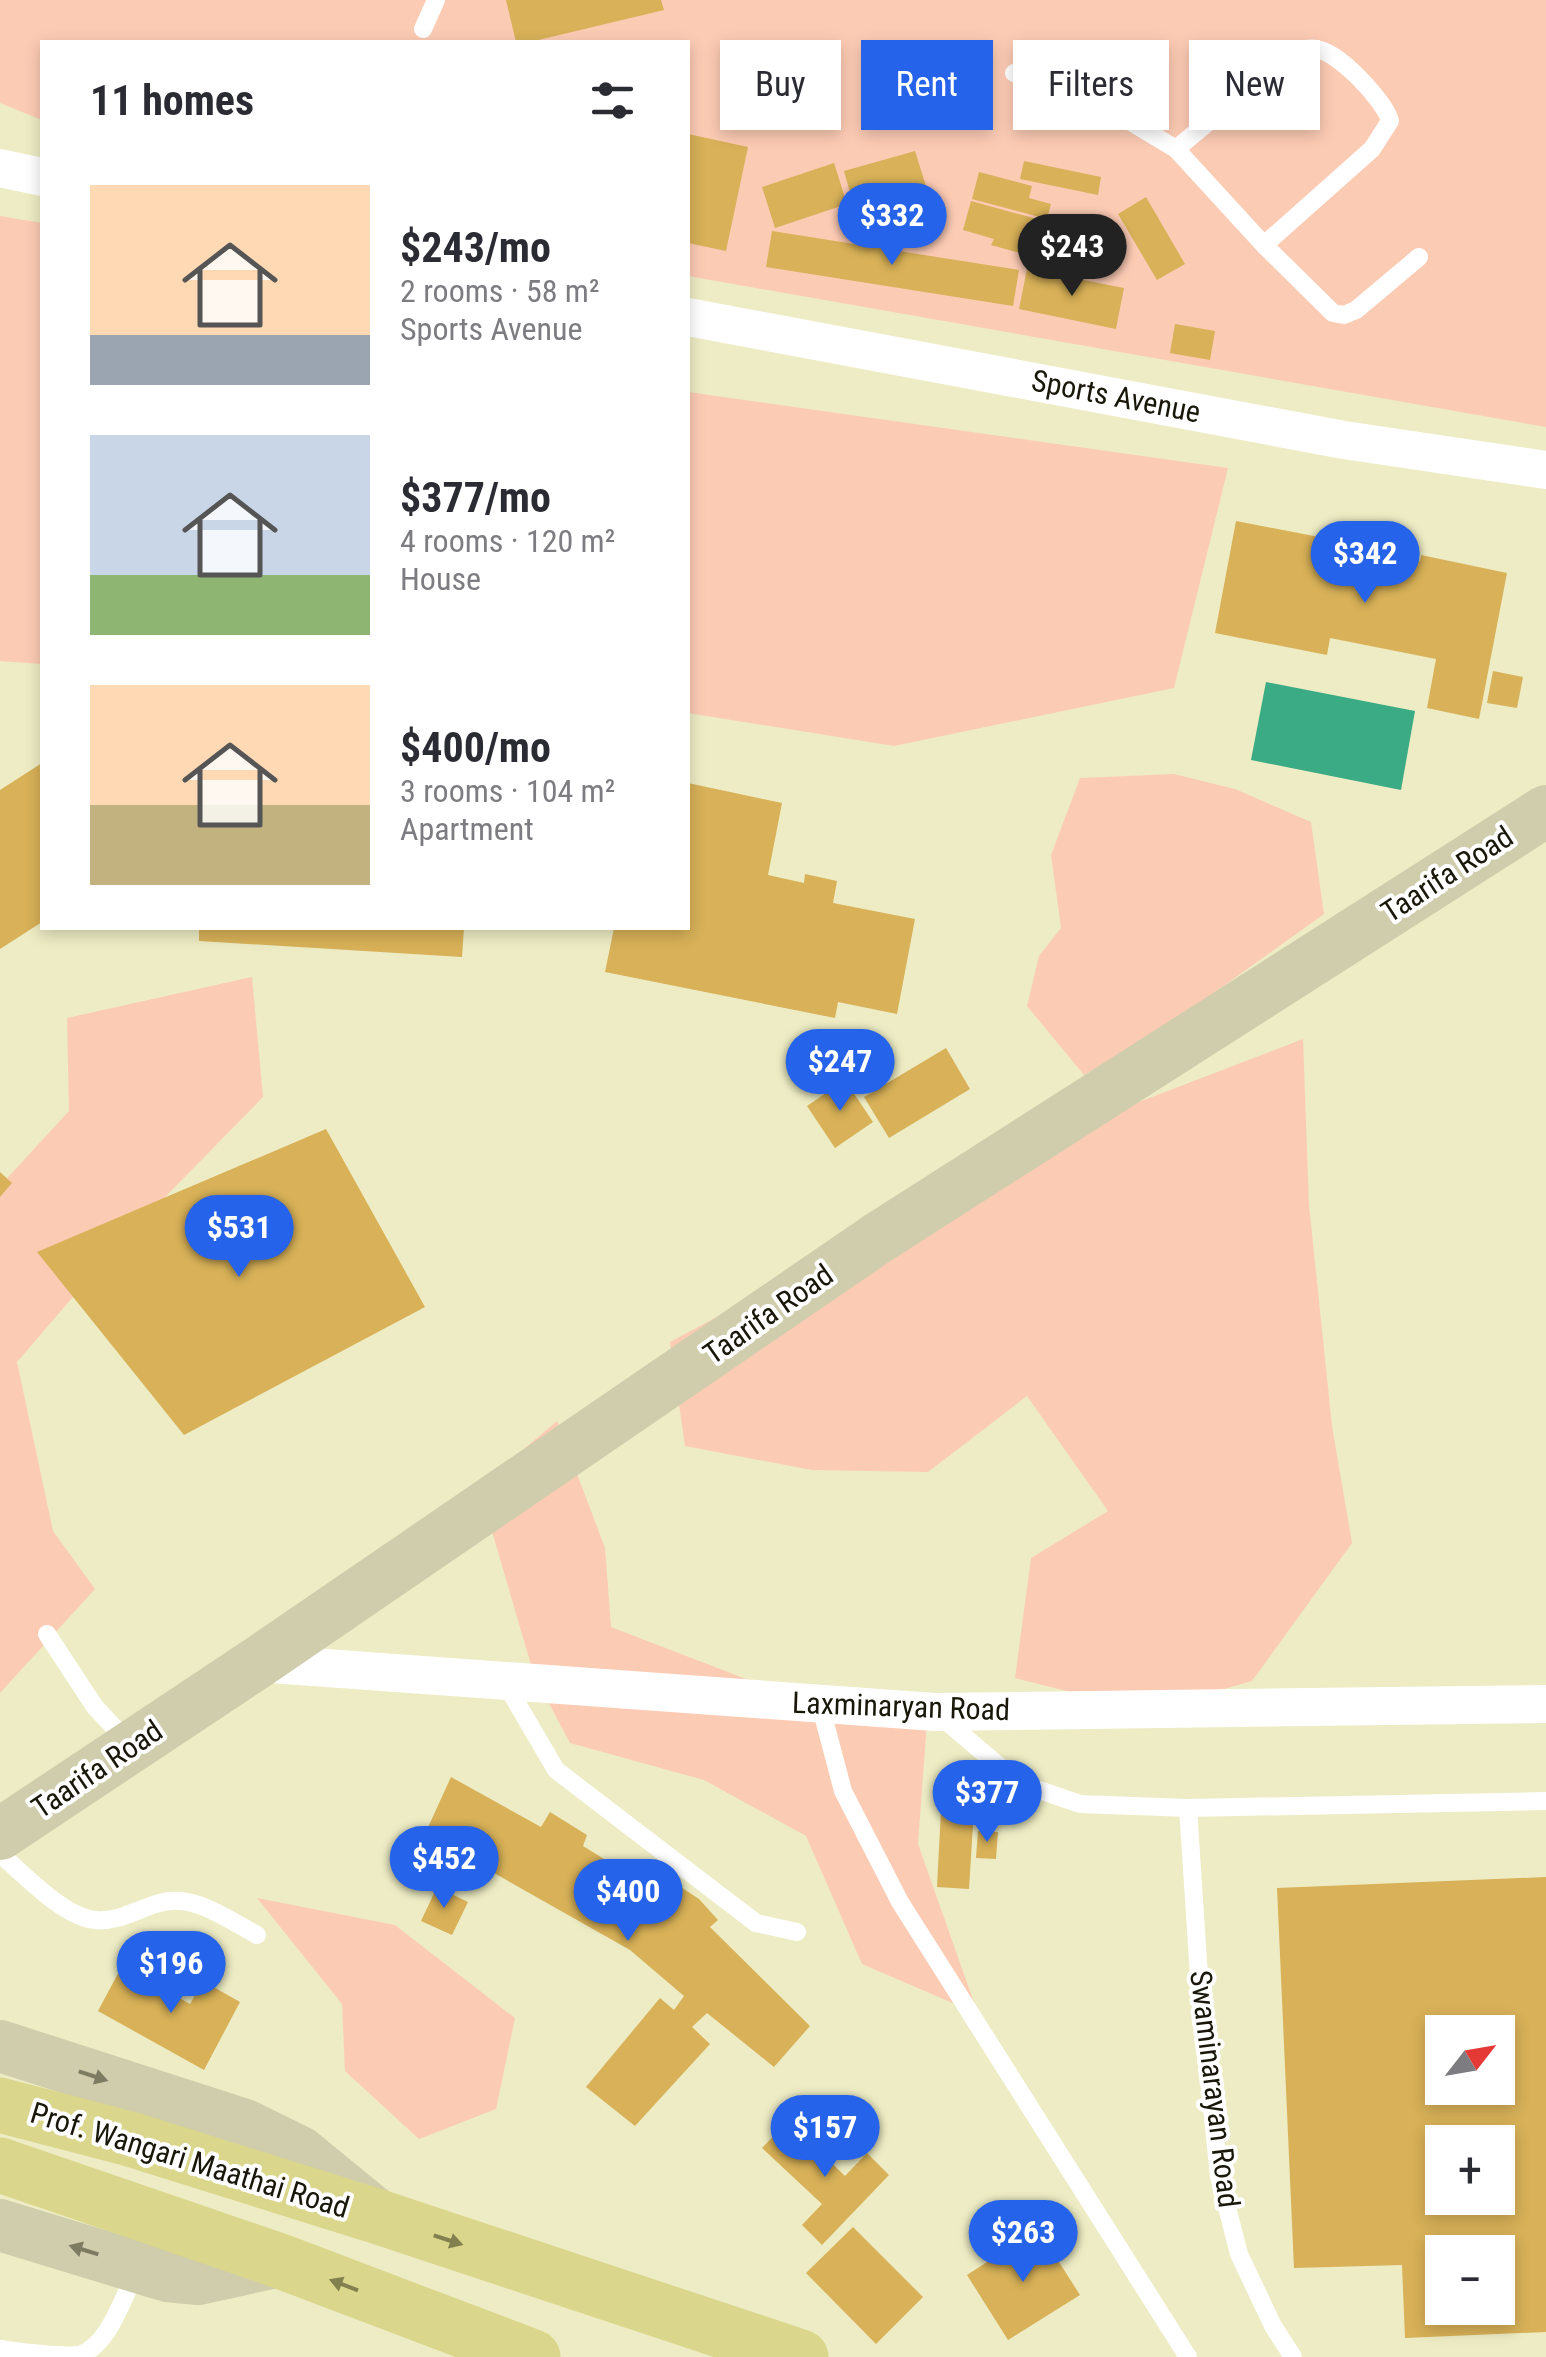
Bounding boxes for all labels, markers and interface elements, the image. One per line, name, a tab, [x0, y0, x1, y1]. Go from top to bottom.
chip: Buy	[720, 40, 841, 130]
chip: Rent	[861, 40, 993, 130]
chip: Filters	[1013, 40, 1169, 130]
chip: New	[1189, 40, 1320, 130]
icon: filters	[585, 73, 640, 128]
text: 11 homes	[90, 76, 254, 125]
pin: $332	[833, 183, 951, 268]
text: $332	[860, 196, 924, 234]
pin: $243	[1013, 214, 1131, 299]
text: $243/mo	[400, 223, 551, 272]
icon: home	[170, 225, 290, 345]
text: $243	[1040, 227, 1104, 265]
text: 2 rooms · 58 m²	[400, 272, 599, 310]
text: Sports Avenue	[400, 310, 583, 348]
street label: Sports Avenue	[1029, 362, 1203, 430]
text: $377/mo	[400, 473, 551, 522]
icon: home	[170, 475, 290, 595]
pin: $342	[1306, 521, 1424, 606]
text: 4 rooms · 120 m²	[400, 522, 615, 560]
text: $342	[1333, 534, 1397, 572]
text: House	[400, 560, 481, 598]
text: $400/mo	[400, 723, 551, 772]
icon: home	[170, 725, 290, 845]
text: 3 rooms · 104 m²	[400, 772, 615, 810]
text: Apartment	[400, 810, 534, 848]
street label: Taarifa Road	[1375, 819, 1519, 929]
pin: $247	[781, 1029, 899, 1114]
text: $247	[808, 1042, 872, 1080]
pin: $531	[180, 1195, 298, 1280]
text: $531	[207, 1208, 271, 1246]
street label: Taarifa Road	[697, 1257, 839, 1371]
street label: Laxminaryan Road	[792, 1685, 1010, 1727]
street label: Taarifa Road	[25, 1713, 169, 1825]
pin: $377	[928, 1760, 1046, 1845]
text: $377	[955, 1773, 1019, 1811]
pin: $452	[385, 1826, 503, 1911]
text: $452	[412, 1839, 476, 1877]
pin: $400	[569, 1859, 687, 1944]
text: $400	[596, 1872, 660, 1910]
pin: $196	[112, 1931, 230, 2016]
text: $196	[139, 1944, 203, 1982]
street label: Swaminarayan Road	[1183, 1968, 1247, 2210]
north arrow	[1425, 2015, 1515, 2105]
map controls	[1425, 2015, 1515, 2325]
one-way arrow	[78, 2069, 109, 2084]
street label: Prof. Wangari Maathai Road	[26, 2095, 354, 2225]
pin: $157	[766, 2095, 884, 2180]
text: $157	[793, 2108, 857, 2146]
button: +	[1425, 2125, 1515, 2215]
pin: $263	[964, 2200, 1082, 2285]
text: $263	[991, 2213, 1055, 2251]
one-way arrow	[434, 2233, 464, 2248]
button: −	[1425, 2235, 1515, 2325]
one-way arrow	[68, 2242, 98, 2257]
one-way arrow	[328, 2277, 358, 2292]

